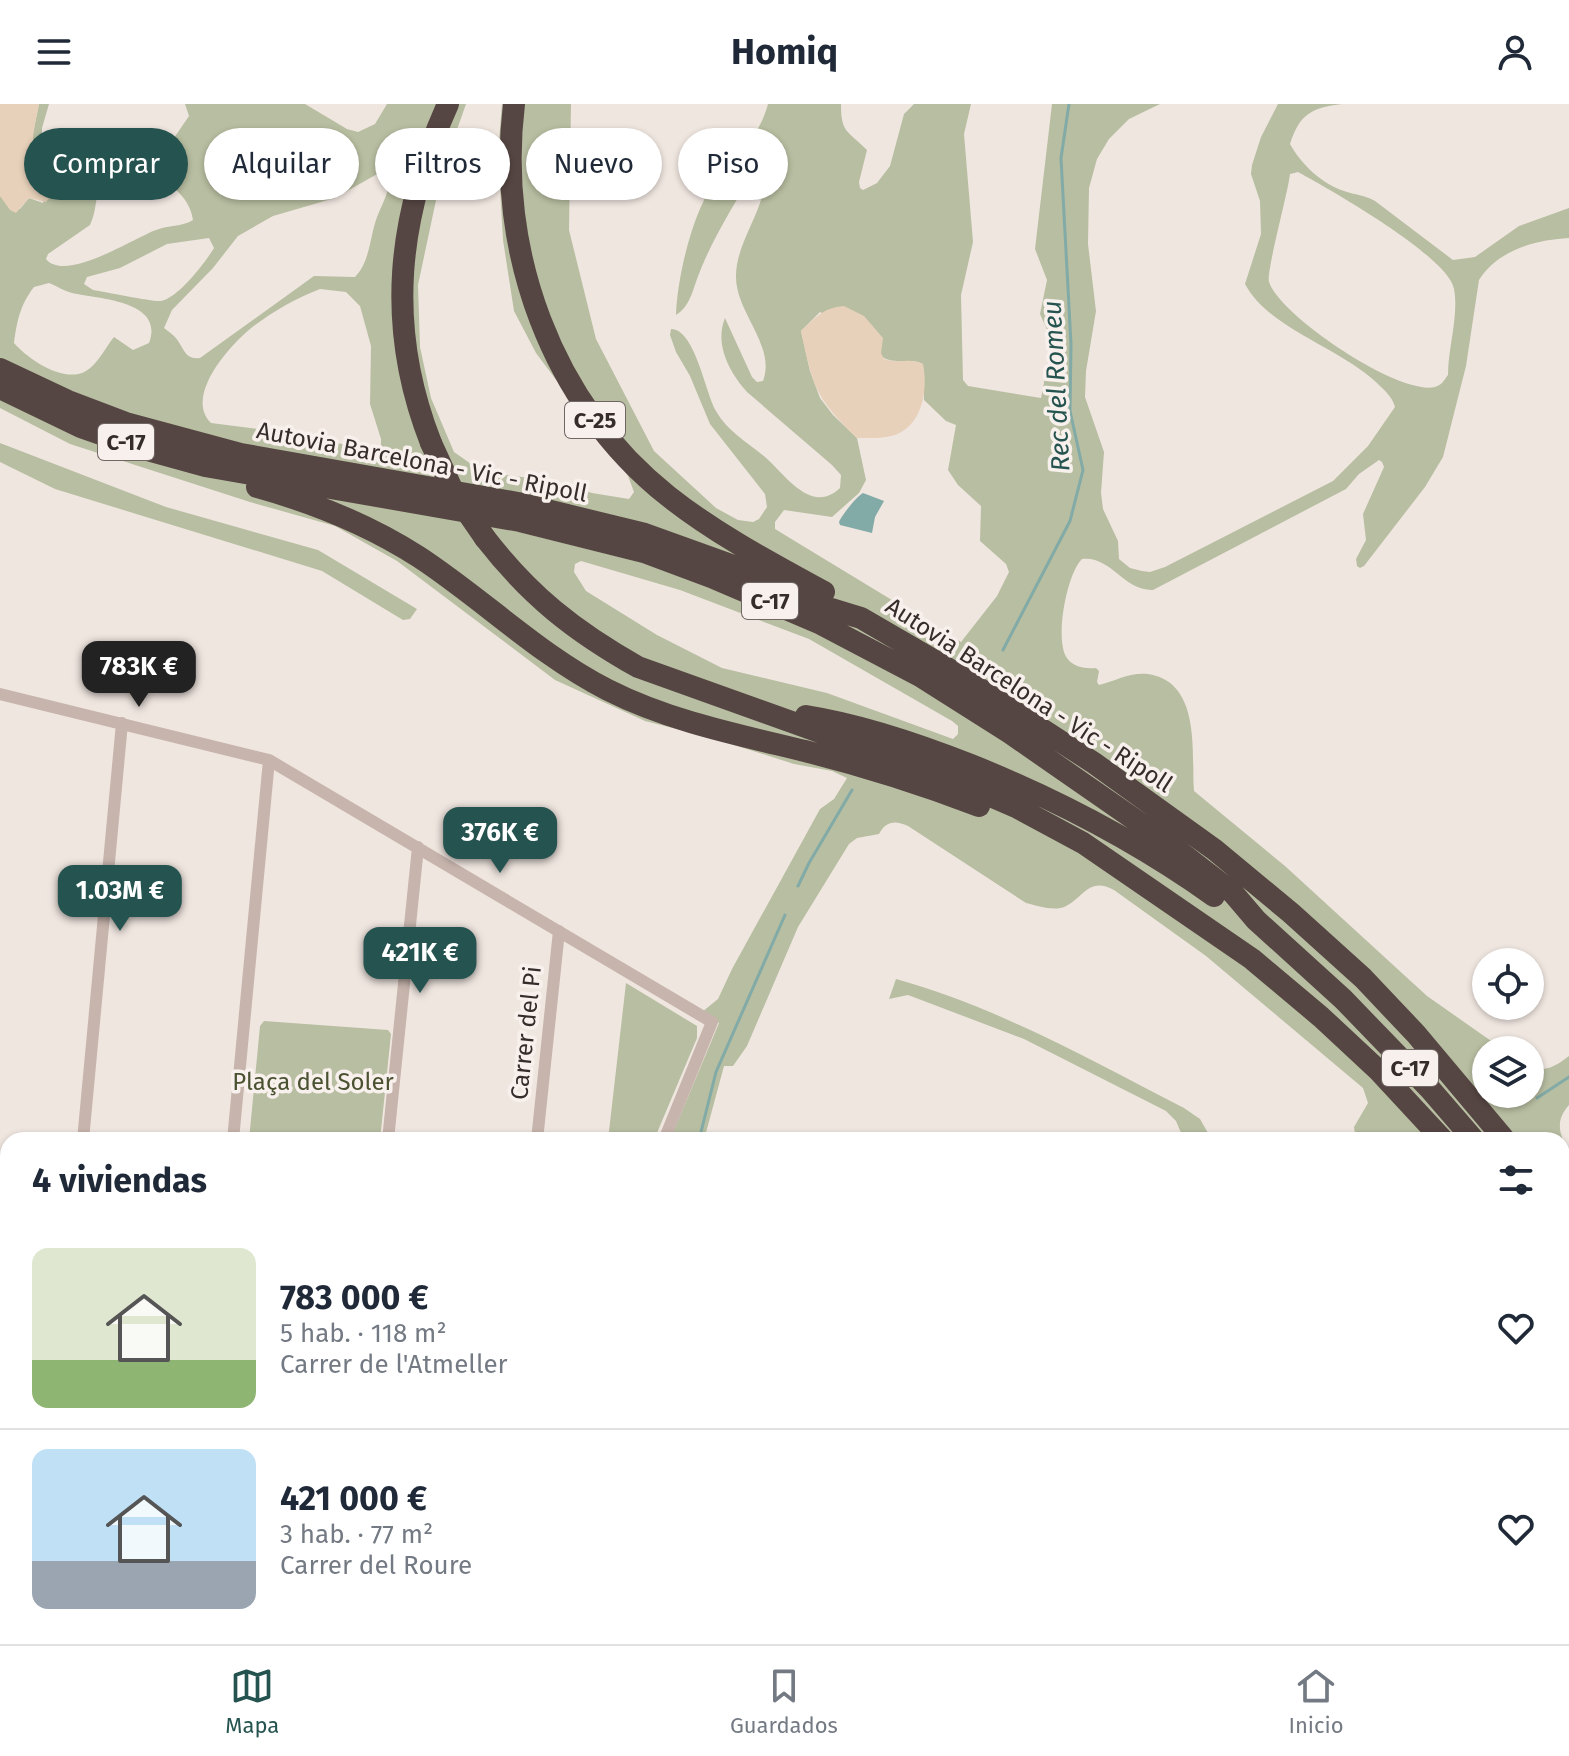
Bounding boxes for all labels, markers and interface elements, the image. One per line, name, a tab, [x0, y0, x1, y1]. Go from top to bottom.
icon: menu	[32, 30, 76, 74]
text: Homiq	[731, 30, 838, 74]
icon: person	[1493, 30, 1537, 74]
chip: Comprar	[24, 128, 188, 200]
chip: Alquilar	[204, 128, 359, 200]
chip: Filtros	[375, 128, 510, 200]
chip: Nuevo	[526, 128, 662, 200]
chip: Piso	[678, 128, 788, 200]
water label: Rec del Romeu	[1037, 300, 1076, 472]
road number: C-25	[565, 402, 625, 438]
street label: Autovia Barcelona - Vic - Ripoll	[254, 416, 590, 508]
road number: C-17	[98, 424, 154, 460]
road number: C-17	[742, 583, 798, 619]
street label: Autovia Barcelona - Vic - Ripoll	[880, 592, 1178, 798]
pin: 783K €	[74, 641, 204, 709]
text: 783K €	[100, 651, 178, 682]
pin: 376K €	[435, 807, 565, 875]
text: 376K €	[461, 817, 539, 848]
pin: 1.03M €	[46, 865, 194, 933]
text: 1.03M €	[76, 875, 164, 906]
pin: 421K €	[355, 927, 485, 995]
text: 421K €	[381, 937, 459, 968]
map controls	[1472, 948, 1544, 1108]
button: locate	[1472, 948, 1544, 1020]
street label: Carrer del Pi	[505, 965, 547, 1101]
button: layers	[1472, 1036, 1544, 1108]
road number: C-17	[1382, 1050, 1438, 1086]
park label: Plaça del Soler	[232, 1068, 394, 1096]
icon: filters	[1494, 1158, 1538, 1202]
text: 4 viviendas	[32, 1160, 207, 1201]
text: 783 000 €	[280, 1277, 429, 1318]
icon: home	[96, 1280, 192, 1376]
icon: heart	[1494, 1306, 1538, 1350]
text: 5 hab. · 118 m²	[280, 1318, 447, 1349]
text: Carrer de l'Atmeller	[280, 1349, 508, 1380]
text: 421 000 €	[280, 1478, 427, 1519]
icon: home	[96, 1481, 192, 1577]
icon: heart	[1494, 1507, 1538, 1551]
text: 3 hab. · 77 m²	[280, 1519, 433, 1550]
text: Carrer del Roure	[280, 1550, 472, 1581]
tab: Mapa	[225, 1664, 279, 1739]
tab: Guardados	[730, 1664, 838, 1739]
tab: Inicio	[1288, 1664, 1344, 1739]

